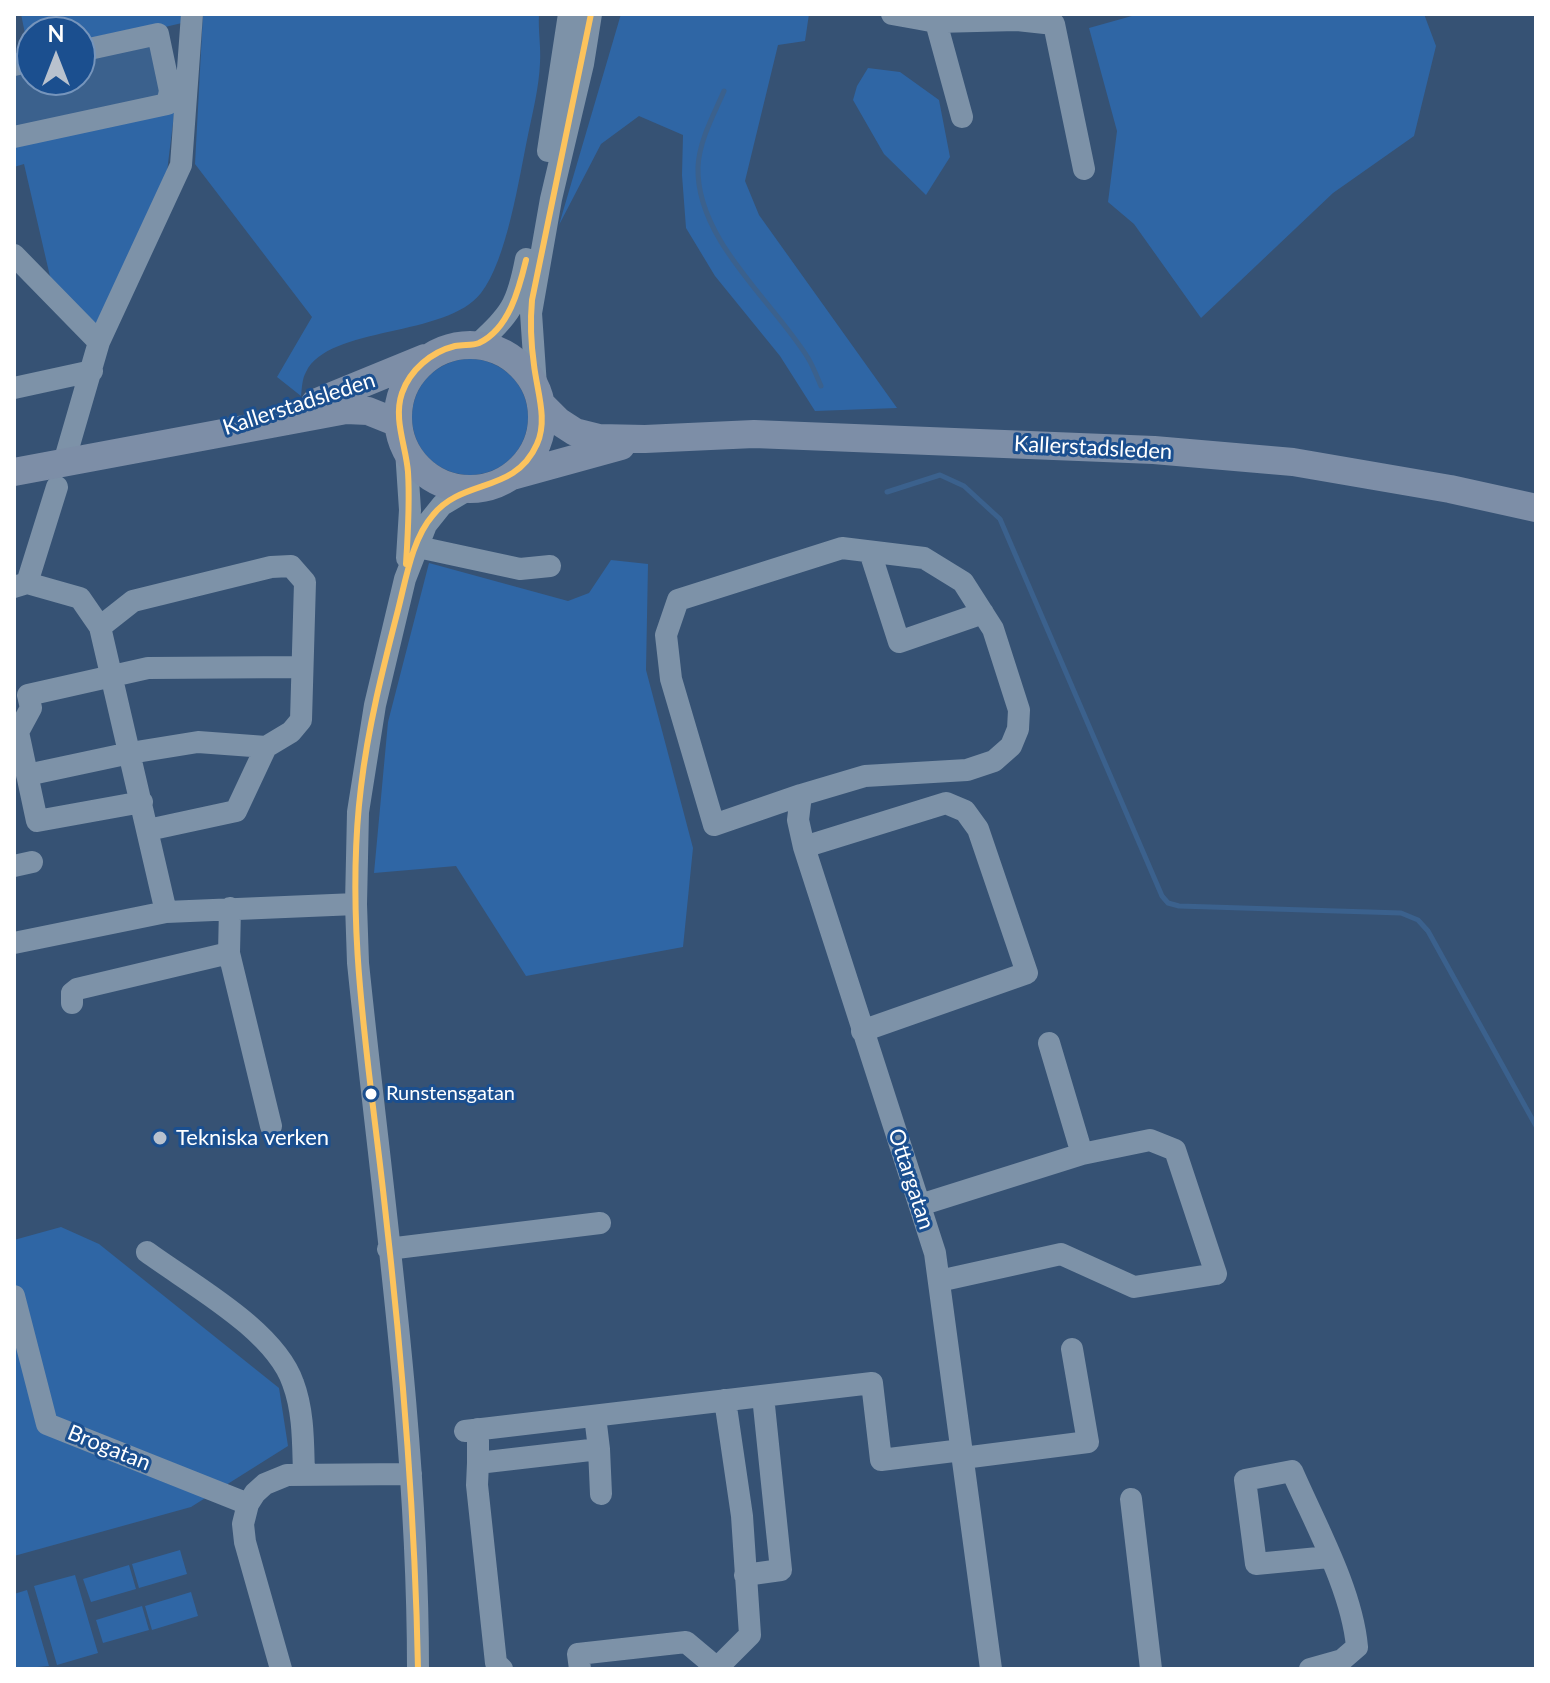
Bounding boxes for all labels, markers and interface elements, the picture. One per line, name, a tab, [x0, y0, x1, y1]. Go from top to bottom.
north arrow	[16, 16, 96, 96]
text: N	[48, 20, 64, 47]
street label: Kallerstadsleden	[220, 367, 378, 441]
street label: Kallerstadsleden	[1013, 431, 1173, 465]
place label: Runstensgatan	[386, 1082, 515, 1106]
marker: Runstensgatan	[363, 1086, 379, 1102]
place label: Tekniska verken	[176, 1125, 329, 1151]
street label: Ottargatan	[882, 1125, 940, 1233]
marker: Tekniska verken	[151, 1129, 169, 1147]
street label: Brogatan	[64, 1419, 154, 1477]

